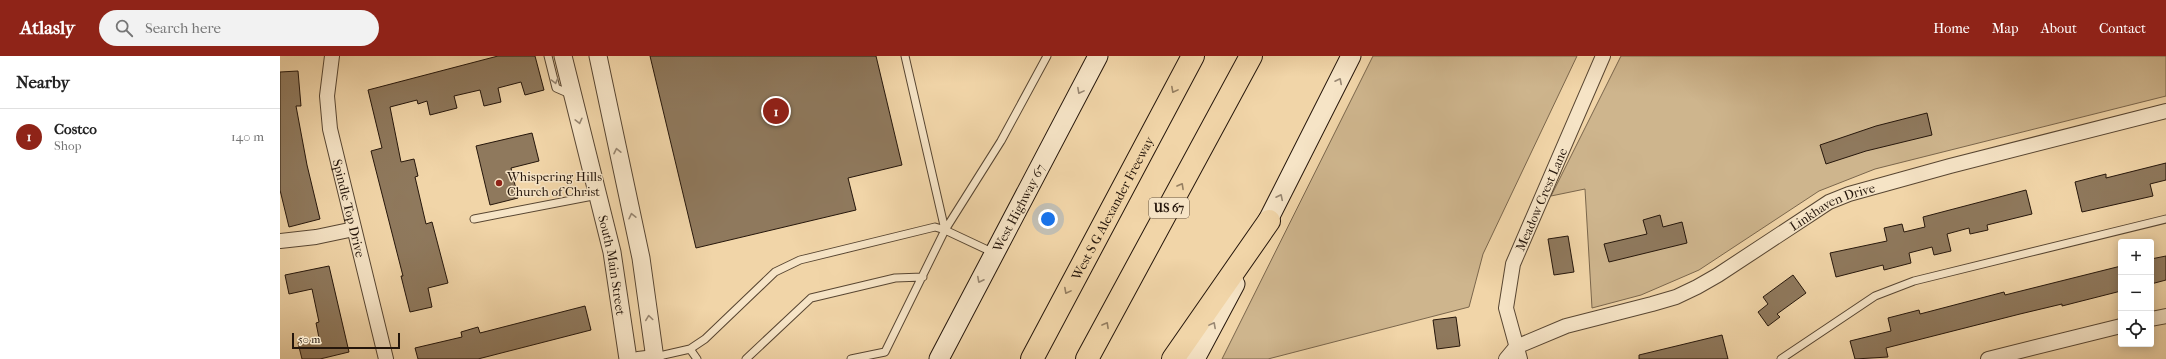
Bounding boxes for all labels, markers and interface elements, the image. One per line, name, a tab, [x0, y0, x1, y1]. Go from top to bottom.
search box	[99, 10, 379, 46]
text: Atlasly	[20, 17, 75, 39]
icon: search	[113, 17, 135, 39]
text: Search here	[145, 19, 221, 37]
text: Home	[1933, 20, 1970, 37]
text: Map	[1992, 20, 2019, 37]
text: About	[2041, 20, 2077, 37]
text: Contact	[2099, 20, 2146, 37]
text: Nearby	[16, 72, 70, 92]
one-way arrow	[550, 77, 558, 84]
one-way arrow	[1334, 78, 1341, 85]
one-way arrow	[1077, 86, 1084, 94]
one-way arrow	[1171, 86, 1179, 93]
pin: 1	[763, 96, 789, 126]
one-way arrow	[575, 118, 583, 124]
text: Costco	[54, 120, 97, 138]
text: 1	[27, 129, 31, 144]
text: 140 m	[231, 129, 264, 144]
street label: West S G Alexander Freeway	[1068, 133, 1157, 283]
text: Shop	[54, 138, 82, 153]
street label: Meadow Crest Lane	[1512, 145, 1570, 253]
one-way arrow	[614, 148, 622, 154]
street label: Spindle Top Drive	[330, 158, 369, 259]
street label: West Highway 67	[989, 161, 1048, 255]
place label: Whispering Hills Church of Christ	[506, 169, 602, 199]
marker: Whispering Hills Church of Christ	[494, 178, 504, 188]
street label: Linkhaven Drive	[1787, 180, 1877, 233]
one-way arrow	[1176, 183, 1184, 190]
one-way arrow	[1275, 194, 1283, 201]
road number: US 67	[1149, 198, 1189, 218]
your location	[1038, 209, 1058, 229]
street label: South Main Street	[596, 213, 629, 317]
one-way arrow	[628, 213, 636, 219]
map controls	[2118, 239, 2154, 347]
button: +	[2118, 239, 2154, 275]
button: −	[2118, 275, 2154, 311]
one-way arrow	[977, 276, 985, 283]
one-way arrow	[1064, 287, 1071, 295]
button: locate	[2118, 311, 2154, 347]
one-way arrow	[645, 315, 654, 321]
one-way arrow	[1208, 321, 1216, 329]
one-way arrow	[1101, 322, 1108, 329]
scale bar	[292, 331, 400, 350]
text: 50 m	[298, 333, 320, 346]

